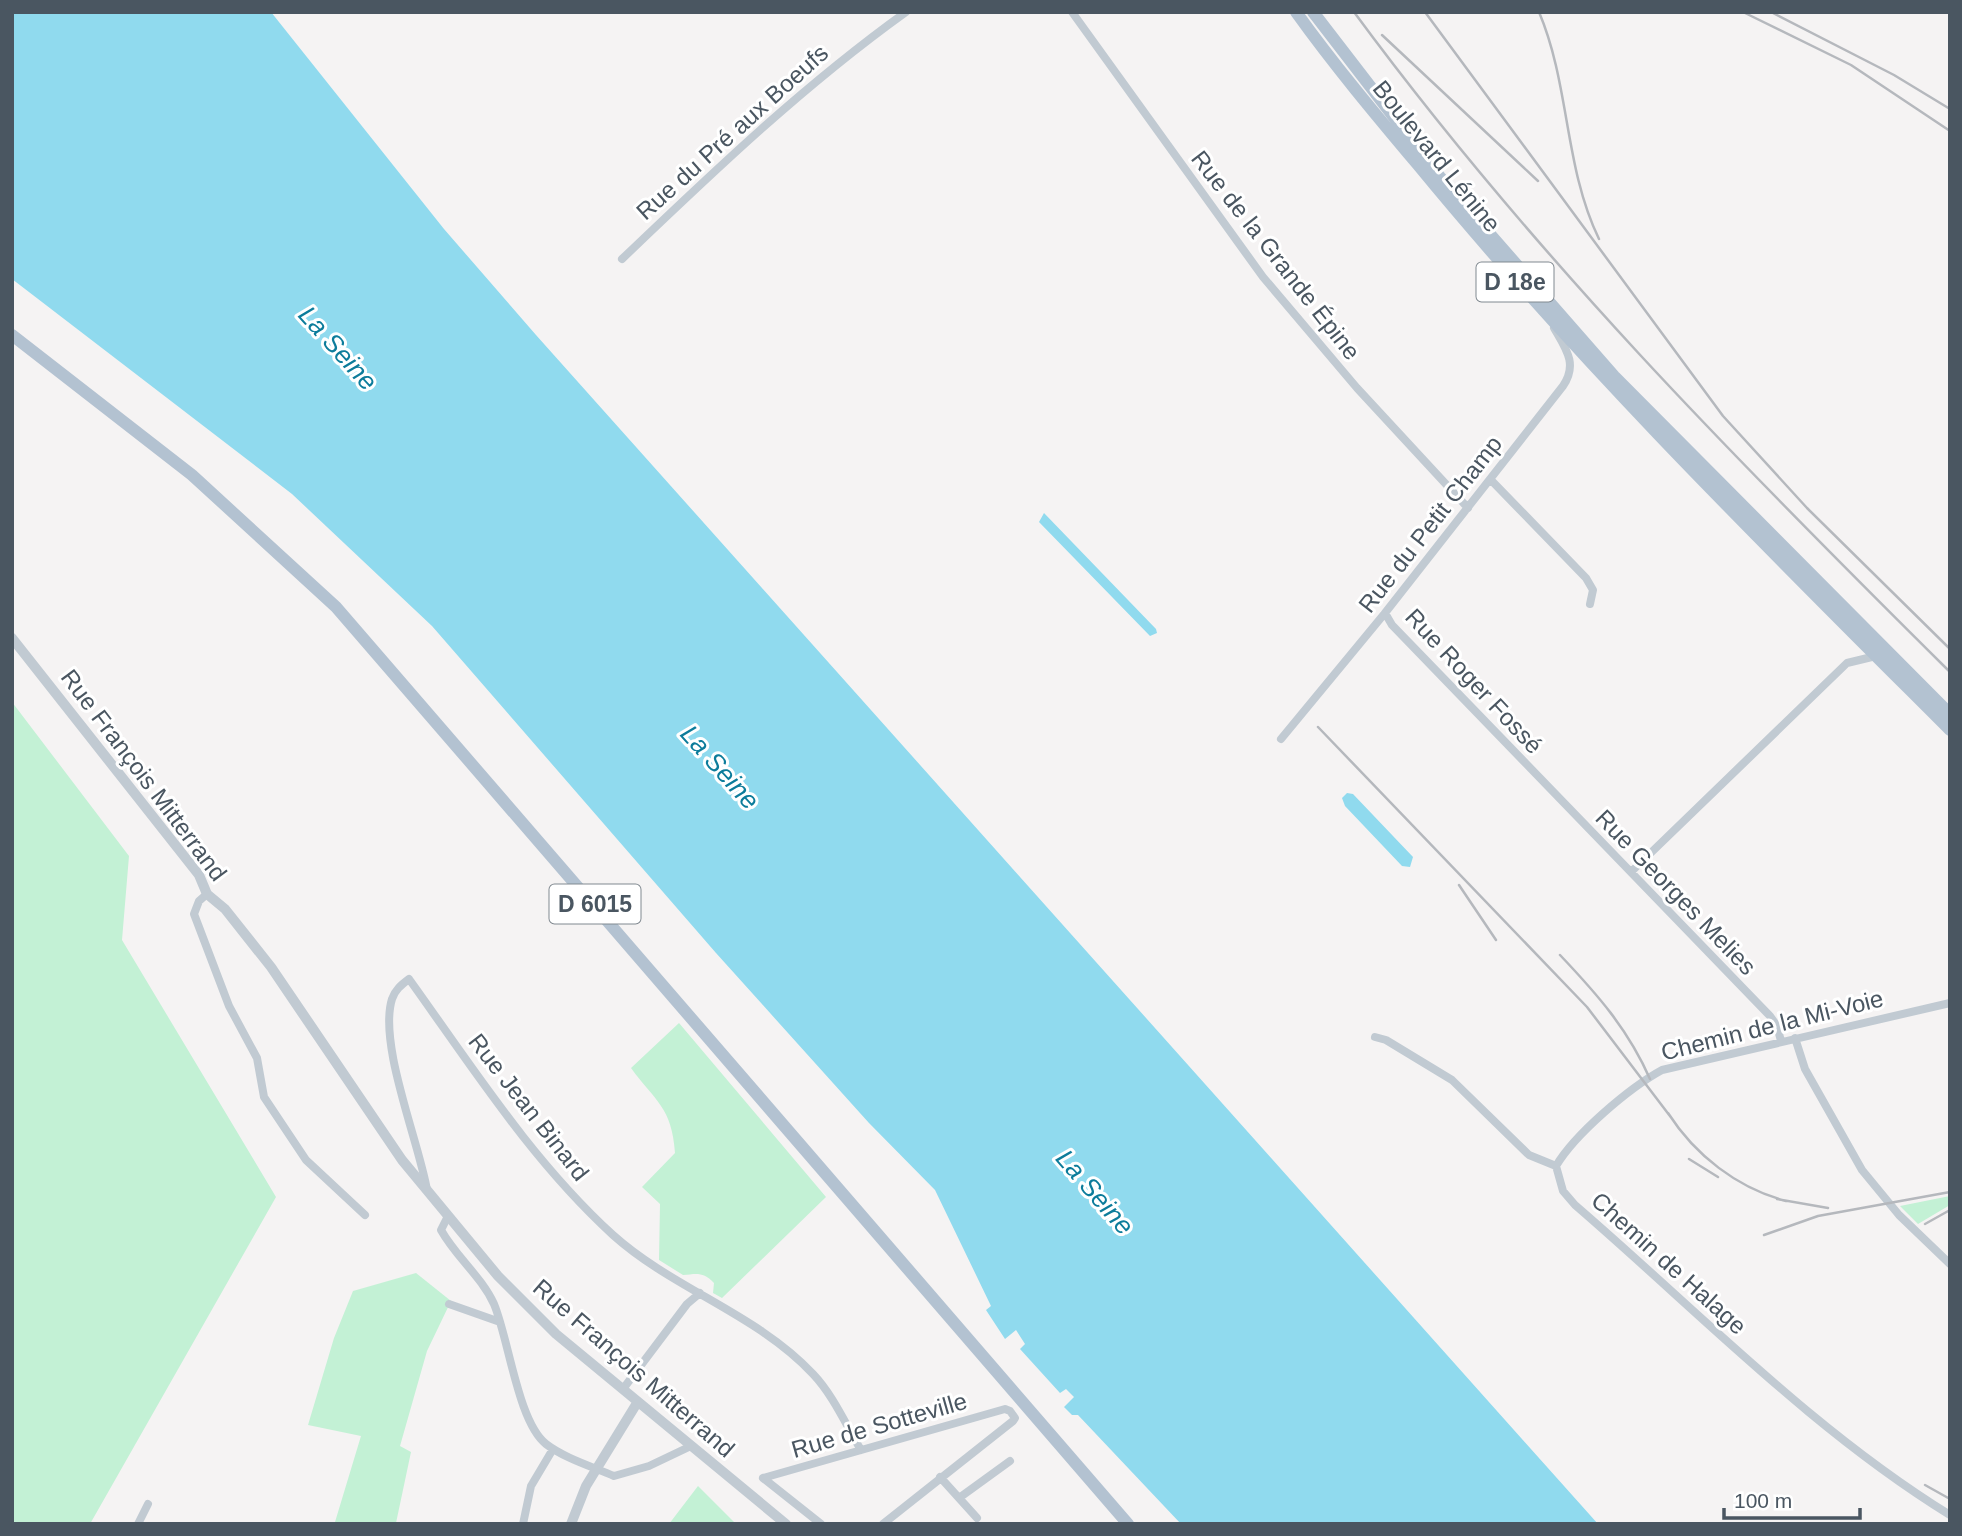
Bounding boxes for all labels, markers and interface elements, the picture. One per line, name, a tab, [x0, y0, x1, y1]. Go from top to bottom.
street label: Rue du Pré aux Boeufs	[631, 39, 833, 225]
street label: Boulevard Lénine	[1368, 75, 1506, 237]
street label: Rue de la Grande Épine	[1186, 145, 1366, 365]
road number: D 18e	[1476, 262, 1554, 302]
water label: La Seine	[293, 300, 383, 396]
street label: Rue du Petit Champ	[1353, 431, 1507, 617]
street label: Rue Roger Fossé	[1400, 603, 1548, 759]
street label: Rue François Mitterrand	[56, 664, 232, 886]
water label: La Seine	[675, 719, 765, 815]
street label: Rue Georges Melies	[1590, 804, 1762, 980]
road number: D 6015	[550, 884, 640, 923]
street label: Chemin de la Mi-Voie	[1658, 984, 1886, 1066]
street label: Rue Jean Binard	[463, 1028, 595, 1186]
water label: La Seine	[1050, 1143, 1140, 1241]
street label: Chemin de Halage	[1586, 1186, 1752, 1340]
street label: Rue François Mitterrand	[528, 1273, 740, 1463]
street label: Rue de Sotteville	[788, 1387, 970, 1463]
scale bar	[1724, 1476, 1860, 1520]
text: 100 m	[1734, 1489, 1792, 1512]

